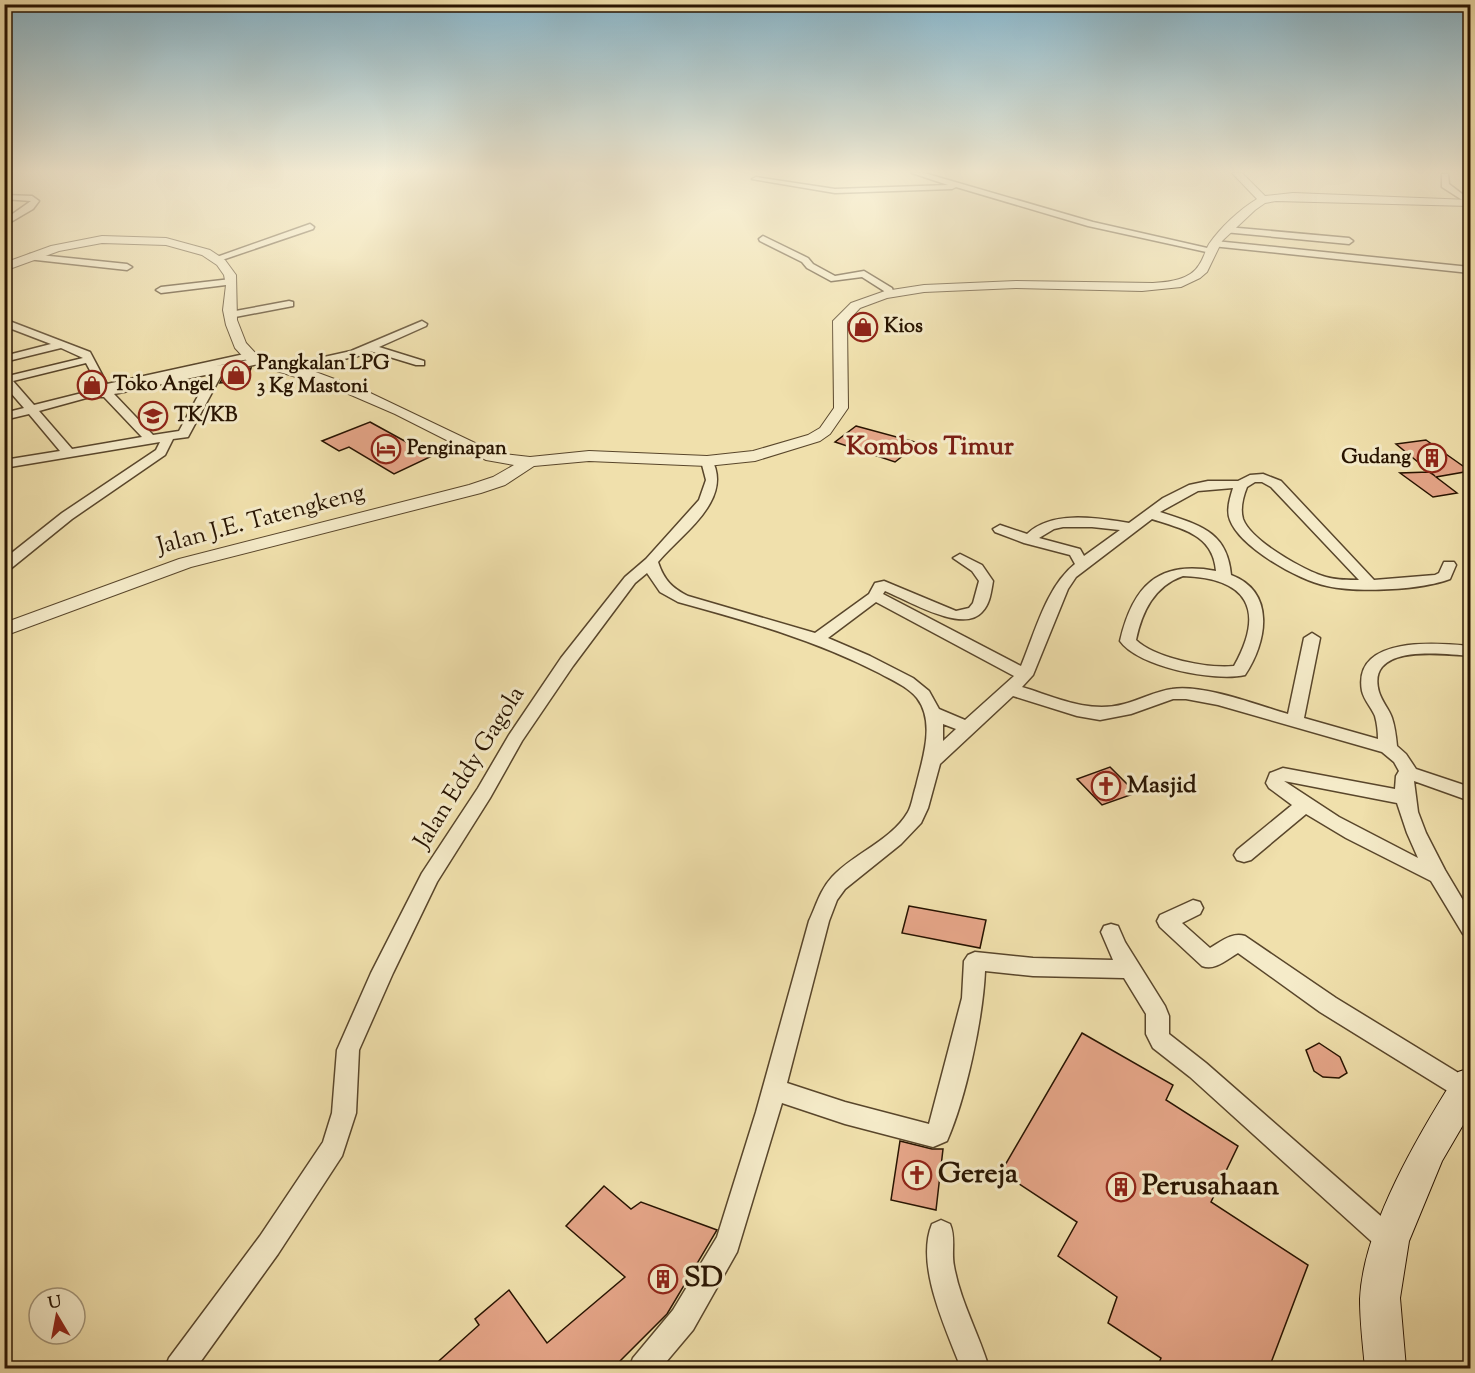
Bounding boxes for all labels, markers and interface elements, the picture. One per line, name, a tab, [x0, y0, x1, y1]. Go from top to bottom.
shop icon: Kios	[847, 311, 879, 343]
place label: Kios	[884, 313, 923, 342]
place label: Pangkalan LPG 3 Kg Mastoni	[257, 350, 390, 402]
shop icon: Pangkalan LPG 3 Kg Mastoni	[220, 359, 252, 391]
shop icon: Toko Angel	[76, 369, 108, 401]
place label: Toko Angel	[113, 371, 215, 400]
school or university icon: TK/KB	[137, 400, 169, 432]
place label: TK/KB	[174, 402, 238, 431]
district label: Kombos Timur	[846, 429, 1014, 466]
hotel icon: Penginapan	[370, 433, 402, 465]
place label: Penginapan	[407, 435, 507, 464]
building icon: Gudang	[1416, 442, 1448, 474]
place label: Gudang	[1341, 444, 1411, 473]
street label: Jalan J.E. Tatengkeng	[151, 476, 369, 565]
street label: Jalan Eddy Gagola	[405, 680, 534, 858]
place label: Masjid	[1127, 769, 1197, 803]
church icon: Masjid	[1090, 770, 1122, 802]
place label: Gereja	[938, 1155, 1018, 1195]
church icon: Gereja	[901, 1159, 933, 1191]
place label: Perusahaan	[1142, 1167, 1279, 1207]
building icon: Perusahaan	[1105, 1171, 1137, 1203]
place label: SD	[684, 1259, 723, 1299]
building icon: SD	[647, 1263, 679, 1295]
north arrow	[27, 1286, 87, 1346]
text: U	[46, 1291, 64, 1316]

